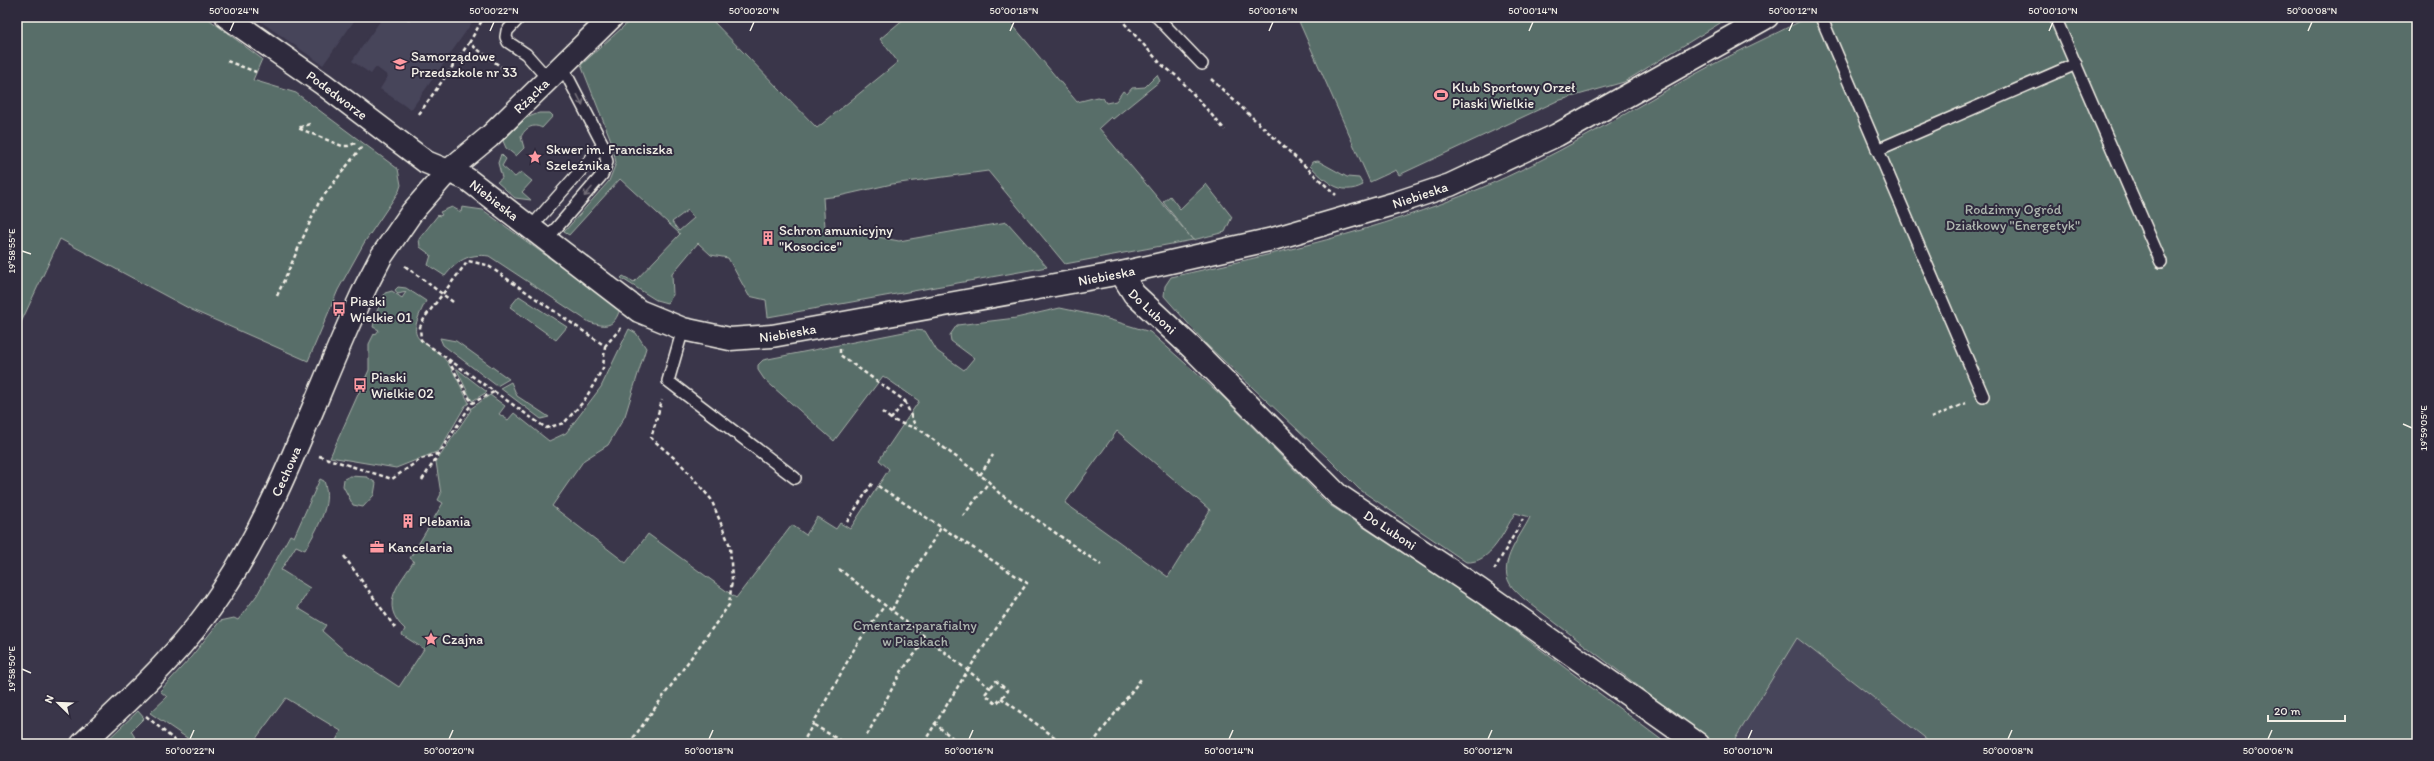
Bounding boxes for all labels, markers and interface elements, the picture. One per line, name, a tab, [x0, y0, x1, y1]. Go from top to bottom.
text: 50°00'24"N	[209, 4, 259, 17]
text: 50°00'22"N	[469, 4, 519, 17]
text: 50°00'20"N	[729, 4, 779, 17]
text: 50°00'18"N	[989, 4, 1039, 17]
text: 50°00'16"N	[1249, 4, 1298, 17]
text: 50°00'14"N	[1508, 4, 1558, 17]
text: 50°00'12"N	[1769, 4, 1818, 17]
text: 50°00'10"N	[2028, 4, 2078, 17]
text: 50°00'08"N	[2287, 4, 2338, 17]
place label: Samorządowe Przedszkole nr 33	[411, 48, 518, 81]
school or university icon: Samorządowe Przedszkole nr 33	[392, 56, 408, 72]
street label: Podedworze	[303, 67, 371, 124]
street label: Rżącka	[510, 74, 553, 117]
place label: Klub Sportowy Orzeł Piaski Wielkie	[1452, 79, 1575, 112]
sports icon: Klub Sportowy Orzeł Piaski Wielkie	[1433, 87, 1449, 103]
one-way arrow	[577, 94, 584, 106]
place label: Skwer im. Franciszka Szeleźnika	[546, 141, 673, 174]
place icon: Skwer im. Franciszka Szeleźnika	[527, 149, 543, 165]
street label: Niebieska	[466, 176, 522, 224]
street label: Niebieska	[1390, 178, 1450, 212]
one-way arrow	[583, 187, 592, 197]
park label: Rodzinny Ogród Działkowy "Energetyk"	[1946, 201, 2080, 234]
place label: Schron amunicyjny "Kosocice"	[779, 222, 893, 255]
text: 19°58'55"E	[5, 228, 18, 274]
building icon: Schron amunicyjny "Kosocice"	[760, 230, 776, 246]
street label: Niebieska	[1077, 262, 1137, 289]
street label: Do Luboni	[1125, 285, 1180, 338]
place label: Piaski Wielkie 01	[350, 293, 412, 326]
bus stop icon: Piaski Wielkie 01	[331, 301, 347, 317]
street label: Niebieska	[758, 320, 818, 345]
place label: Piaski Wielkie 02	[371, 369, 434, 402]
bus stop icon: Piaski Wielkie 02	[352, 377, 368, 393]
text: 19°59'05"E	[2417, 405, 2430, 451]
street label: Cechowa	[267, 443, 305, 499]
street label: Do Luboni	[1361, 506, 1420, 554]
building icon: Plebania	[400, 513, 416, 529]
place label: Plebania	[419, 513, 471, 530]
office icon: Kancelaria	[369, 539, 385, 555]
place label: Kancelaria	[388, 539, 453, 556]
park label: Cmentarz parafialny w Piaskach	[853, 617, 977, 650]
place icon: Czajna	[423, 631, 439, 647]
place label: Czajna	[442, 631, 483, 648]
text: 19°58'50"E	[5, 646, 18, 692]
north arrow	[38, 683, 78, 723]
text: N	[42, 693, 57, 705]
scale bar	[2268, 697, 2345, 723]
text: 20 m	[2274, 704, 2301, 718]
text: 50°00'22"N	[165, 744, 215, 757]
text: 50°00'20"N	[424, 744, 474, 757]
text: 50°00'18"N	[684, 744, 734, 757]
text: 50°00'16"N	[945, 744, 994, 757]
text: 50°00'14"N	[1204, 744, 1254, 757]
text: 50°00'12"N	[1464, 744, 1513, 757]
text: 50°00'10"N	[1723, 744, 1773, 757]
text: 50°00'08"N	[1983, 744, 2034, 757]
text: 50°00'06"N	[2243, 744, 2293, 757]

